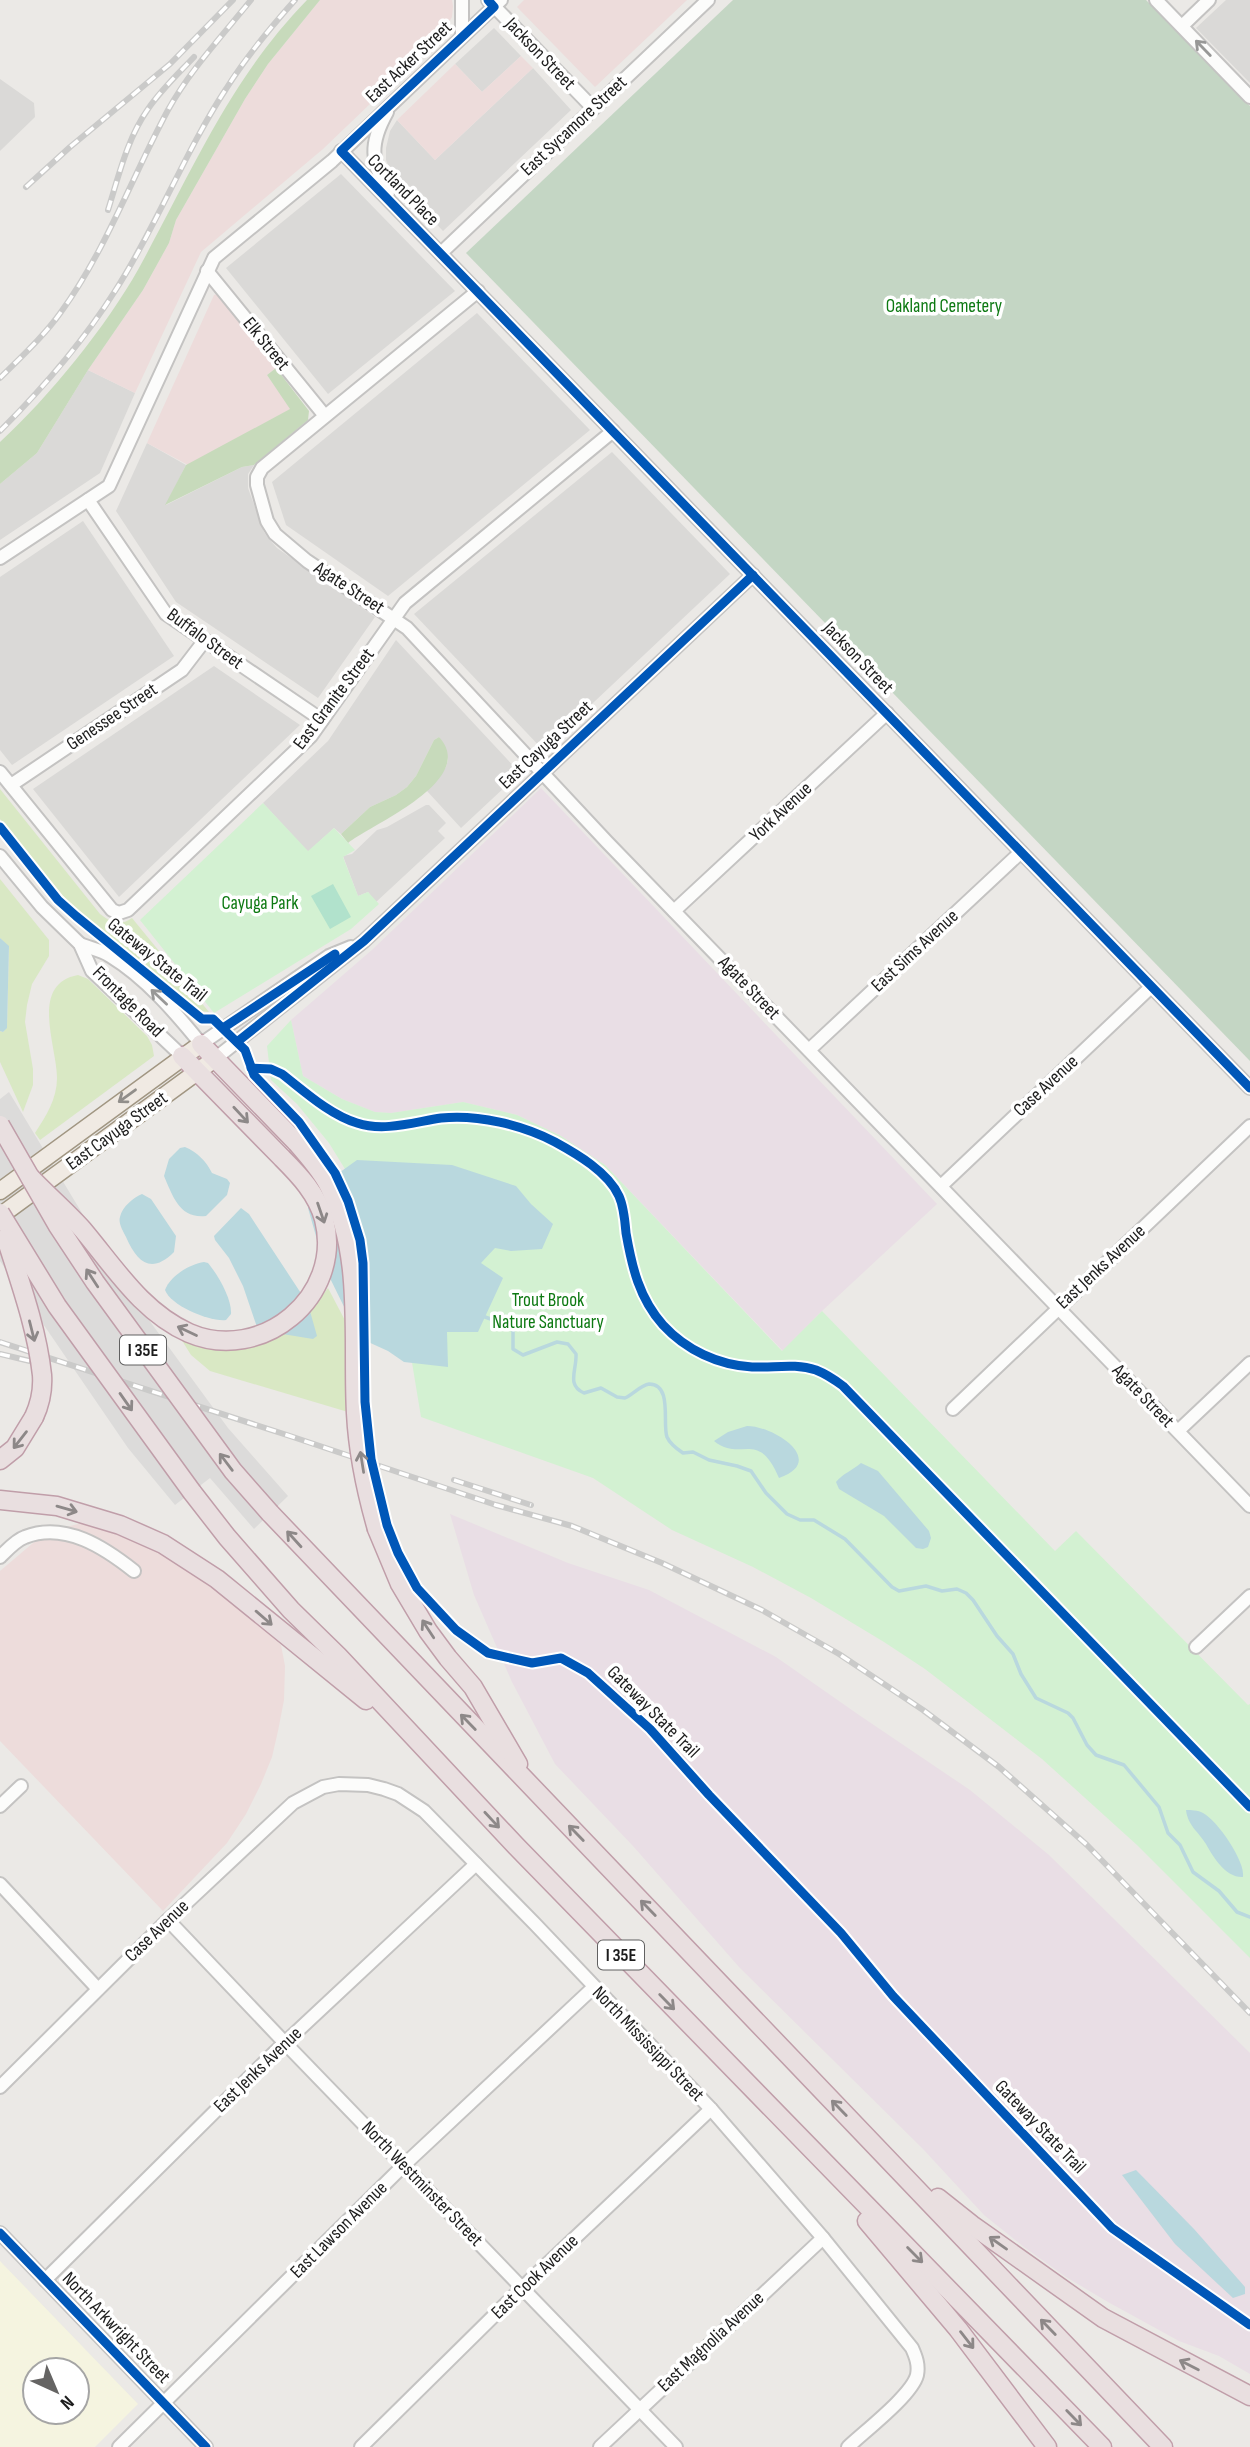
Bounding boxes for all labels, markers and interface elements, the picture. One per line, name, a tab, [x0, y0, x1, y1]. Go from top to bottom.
street label: Jackson Street	[499, 12, 580, 95]
street label: East Acker Street	[361, 16, 457, 108]
one-way arrow	[1195, 40, 1212, 57]
street label: East Sycamore Street	[516, 71, 632, 181]
street label: Cortland Place	[362, 149, 444, 231]
park label: Oakland Cemetery	[886, 295, 1003, 318]
street label: Elk Street	[238, 313, 294, 375]
street label: Agate Street	[309, 556, 389, 619]
street label: Buffalo Street	[162, 604, 248, 675]
street label: Jackson Street	[817, 616, 898, 699]
street label: East Granite Street	[289, 644, 380, 754]
street label: Genessee Street	[62, 678, 162, 756]
street label: East Cayuga Street	[494, 696, 598, 794]
street label: York Avenue	[745, 777, 817, 847]
park label: Cayuga Park	[222, 892, 299, 915]
street label: East Sims Avenue	[867, 905, 963, 997]
street label: Gateway State Trail	[103, 913, 211, 1007]
street label: Agate Street	[712, 951, 785, 1025]
street label: Frontage Road	[88, 962, 168, 1042]
one-way arrow	[150, 989, 168, 1005]
street label: Case Avenue	[1009, 1050, 1083, 1122]
street label: East Cayuga Street	[62, 1086, 172, 1175]
one-way arrow	[118, 1089, 137, 1103]
one-way arrow	[233, 1106, 250, 1123]
one-way arrow	[316, 1202, 328, 1224]
street label: East Jenks Avenue	[1052, 1220, 1150, 1314]
one-way arrow	[85, 1269, 99, 1288]
park label: Trout Brook Nature Sanctuary	[492, 1289, 604, 1334]
one-way arrow	[26, 1319, 39, 1341]
one-way arrow	[177, 1324, 198, 1337]
road number: I 35E	[120, 1336, 166, 1364]
street label: Agate Street	[1106, 1359, 1179, 1433]
one-way arrow	[119, 1392, 133, 1411]
one-way arrow	[12, 1431, 27, 1449]
one-way arrow	[355, 1451, 368, 1474]
one-way arrow	[219, 1452, 234, 1471]
one-way arrow	[56, 1504, 78, 1517]
one-way arrow	[286, 1530, 302, 1548]
one-way arrow	[255, 1610, 273, 1626]
one-way arrow	[420, 1620, 434, 1640]
street label: Gateway State Trail	[602, 1661, 704, 1763]
one-way arrow	[459, 1713, 476, 1730]
one-way arrow	[483, 1811, 500, 1828]
one-way arrow	[567, 1825, 584, 1842]
street label: Case Avenue	[120, 1895, 194, 1967]
one-way arrow	[640, 1900, 657, 1917]
road number: I 35E	[598, 1940, 644, 1969]
street label: North Mississippi Street	[587, 1982, 709, 2107]
one-way arrow	[658, 1993, 675, 2010]
street label: East Jenks Avenue	[209, 2022, 307, 2118]
street label: Gateway State Trail	[990, 2075, 1090, 2179]
one-way arrow	[831, 2100, 848, 2117]
street label: North Westminster Street	[356, 2117, 488, 2251]
street label: East Lawson Avenue	[286, 2177, 392, 2283]
street label: East Cook Avenue	[487, 2230, 583, 2324]
one-way arrow	[989, 2236, 1008, 2251]
one-way arrow	[906, 2246, 923, 2263]
street label: North Arkwright Street	[57, 2268, 175, 2389]
street label: East Magnolia Avenue	[653, 2287, 769, 2397]
one-way arrow	[1039, 2319, 1056, 2336]
one-way arrow	[959, 2330, 974, 2349]
north arrow	[21, 2356, 91, 2426]
one-way arrow	[1179, 2358, 1200, 2372]
text: N	[55, 2390, 78, 2414]
one-way arrow	[1065, 2408, 1082, 2426]

